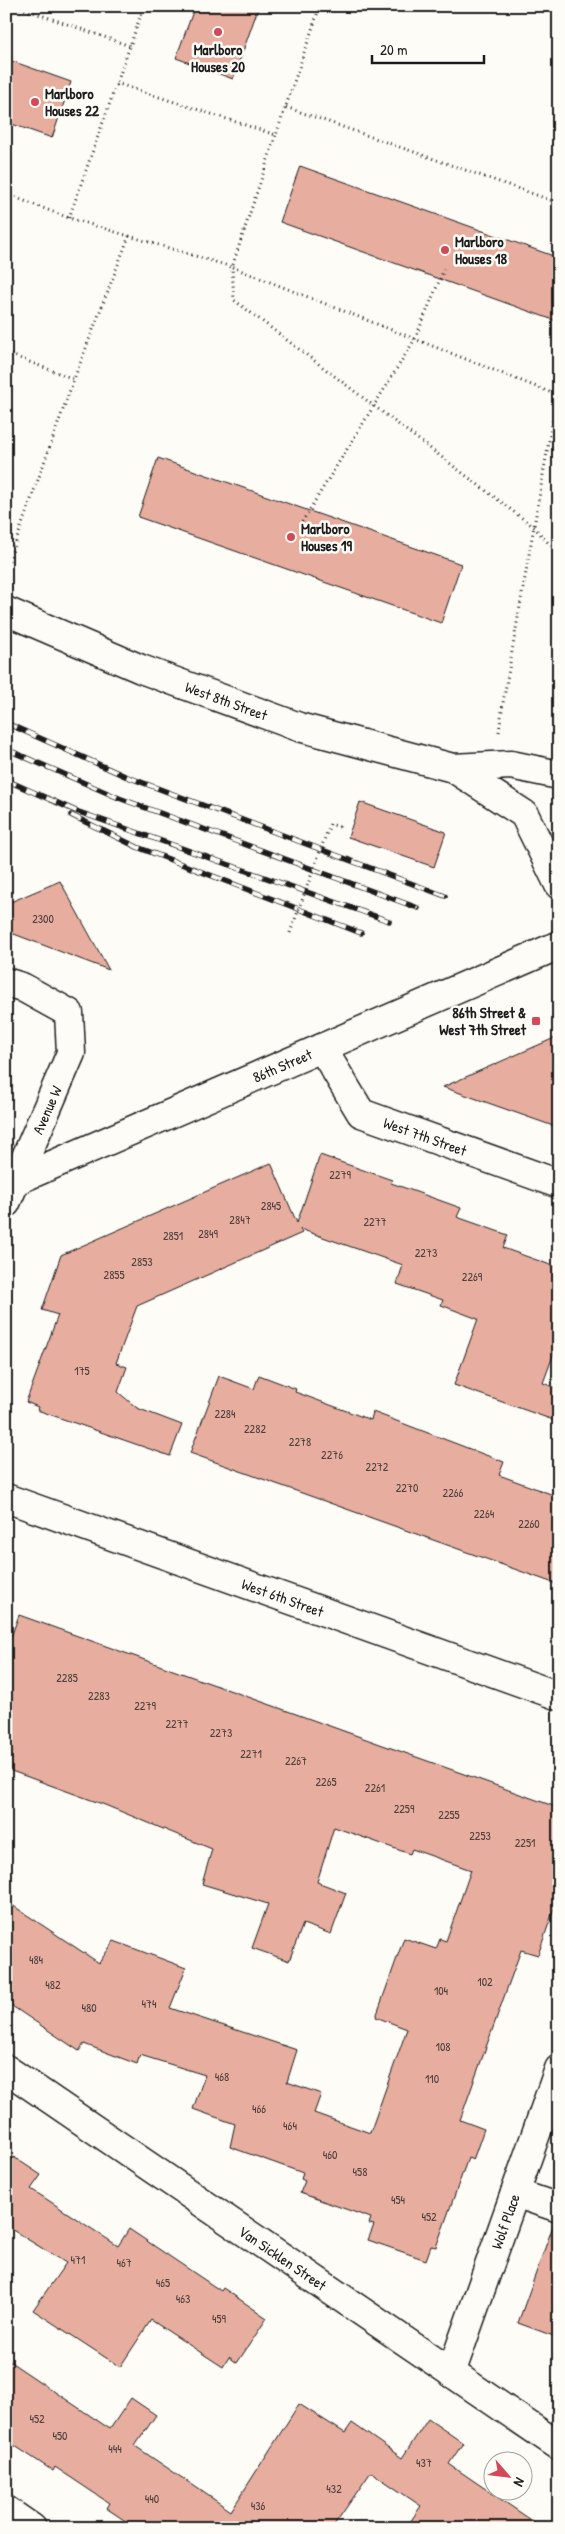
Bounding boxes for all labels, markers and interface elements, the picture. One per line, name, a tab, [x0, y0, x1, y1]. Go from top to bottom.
marker: Marlboro Houses 20	[212, 26, 224, 38]
scale bar	[372, 32, 485, 64]
place label: Marlboro Houses 20	[191, 39, 245, 77]
text: 20 m	[380, 39, 407, 60]
place label: Marlboro Houses 22	[45, 83, 100, 121]
marker: Marlboro Houses 22	[29, 96, 41, 108]
place label: Marlboro Houses 18	[455, 231, 507, 269]
marker: Marlboro Houses 18	[439, 244, 451, 256]
place label: Marlboro Houses 19	[301, 518, 352, 556]
marker: Marlboro Houses 19	[285, 531, 297, 543]
street label: West 8th Street	[182, 676, 271, 725]
house number: 2300	[32, 910, 54, 927]
place label: 86th Street & West 7th Street	[439, 1002, 527, 1040]
marker: 86th Street & West 7th Street	[530, 1015, 542, 1027]
street label: 86th Street	[249, 1043, 316, 1087]
street label: Avenue W	[27, 1082, 67, 1137]
street label: West 7th Street	[381, 1111, 470, 1161]
house number: 2279	[329, 1166, 351, 1183]
house number: 2845	[261, 1197, 281, 1214]
house number: 2847	[229, 1211, 251, 1228]
house number: 2277	[363, 1213, 387, 1230]
house number: 2849	[198, 1225, 218, 1242]
house number: 2851	[163, 1227, 183, 1244]
house number: 2273	[415, 1244, 437, 1261]
house number: 2853	[131, 1253, 153, 1270]
house number: 2855	[104, 1266, 124, 1283]
house number: 2269	[462, 1268, 483, 1285]
house number: 175	[74, 1362, 90, 1379]
house number: 2284	[215, 1405, 236, 1422]
house number: 2282	[244, 1420, 266, 1437]
house number: 2278	[289, 1433, 311, 1450]
house number: 2276	[321, 1446, 343, 1463]
house number: 2272	[366, 1458, 389, 1475]
house number: 2270	[396, 1479, 418, 1496]
house number: 2266	[443, 1484, 464, 1501]
house number: 2264	[474, 1505, 495, 1522]
house number: 2260	[518, 1515, 540, 1532]
street label: West 6th Street	[239, 1573, 327, 1622]
house number: 2285	[56, 1669, 78, 1686]
house number: 2283	[88, 1687, 110, 1704]
house number: 2279	[134, 1697, 156, 1714]
house number: 2277	[165, 1715, 189, 1732]
house number: 2273	[210, 1724, 232, 1741]
house number: 2271	[240, 1745, 262, 1762]
house number: 2267	[285, 1752, 307, 1769]
house number: 2265	[315, 1773, 337, 1790]
house number: 2261	[365, 1779, 385, 1796]
house number: 2259	[394, 1800, 415, 1817]
house number: 2255	[438, 1806, 460, 1823]
house number: 2253	[469, 1827, 491, 1844]
house number: 2251	[515, 1834, 535, 1851]
house number: 484	[29, 1951, 44, 1968]
house number: 102	[477, 1973, 493, 1990]
house number: 482	[45, 1976, 61, 1993]
house number: 104	[434, 1982, 449, 1999]
house number: 474	[142, 1995, 157, 2012]
house number: 480	[81, 1999, 97, 2016]
house number: 108	[436, 2038, 450, 2055]
house number: 468	[215, 2068, 229, 2085]
house number: 110	[425, 2070, 439, 2087]
house number: 466	[252, 2100, 266, 2117]
house number: 464	[283, 2117, 297, 2134]
house number: 460	[323, 2146, 337, 2163]
house number: 458	[353, 2163, 367, 2180]
house number: 454	[391, 2191, 406, 2208]
street label: Wolf Place	[485, 2191, 524, 2252]
house number: 452	[421, 2208, 437, 2225]
street label: Van Sicklen Street	[235, 2220, 332, 2296]
house number: 471	[71, 2251, 85, 2268]
house number: 467	[116, 2254, 132, 2271]
house number: 465	[156, 2274, 170, 2291]
house number: 463	[176, 2290, 190, 2307]
house number: 459	[212, 2310, 227, 2327]
house number: 452	[29, 2410, 45, 2427]
house number: 450	[53, 2427, 67, 2444]
house number: 444	[108, 2440, 122, 2457]
north arrow	[482, 2452, 532, 2502]
house number: 437	[416, 2454, 432, 2471]
text: N	[510, 2475, 530, 2491]
house number: 432	[326, 2480, 342, 2497]
house number: 440	[145, 2490, 159, 2507]
house number: 436	[251, 2497, 266, 2514]

